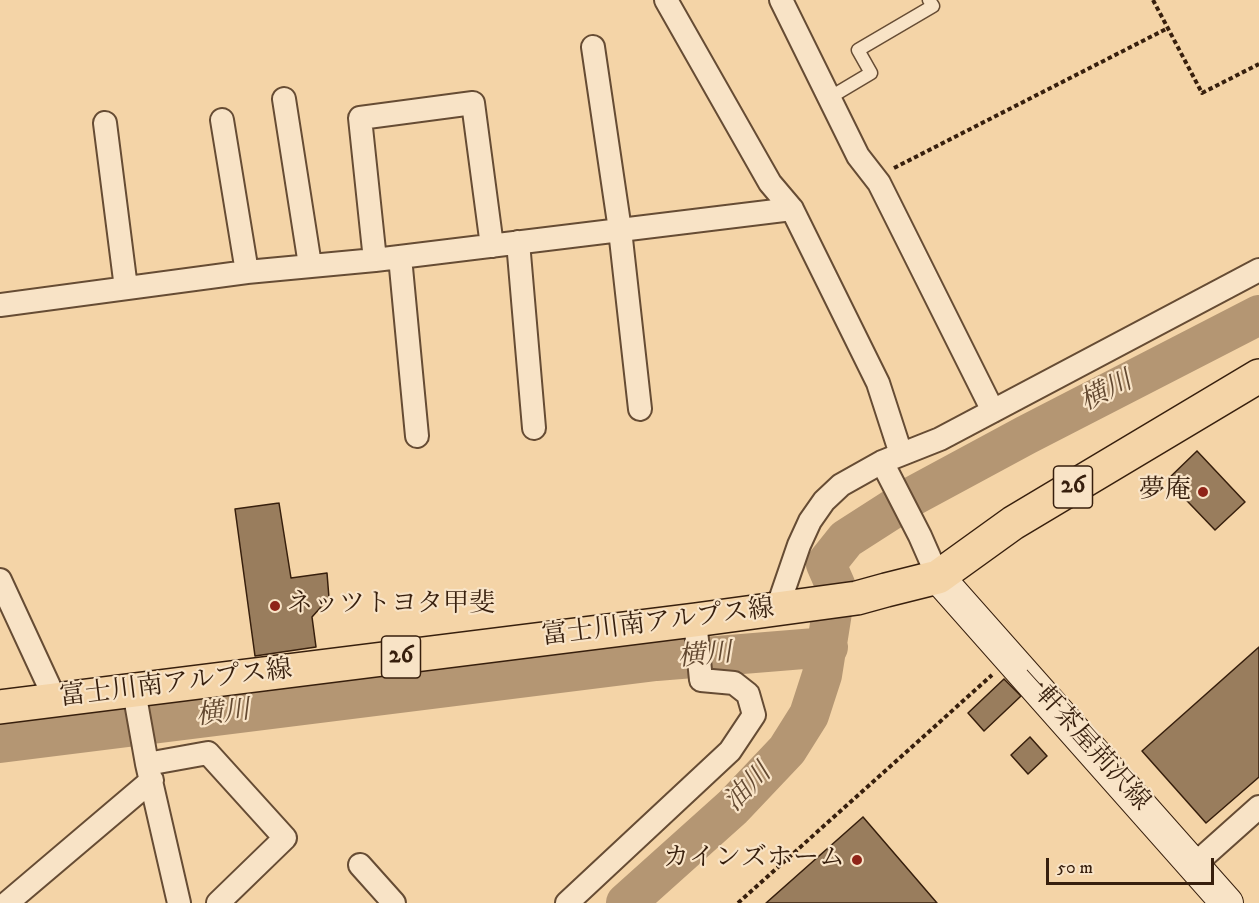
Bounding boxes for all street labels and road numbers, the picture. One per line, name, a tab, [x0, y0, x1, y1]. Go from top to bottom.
road number: 26	[1054, 466, 1092, 508]
street label: 富士川南アルプス線	[540, 594, 776, 654]
road number: 26	[382, 636, 420, 678]
street label: 富士川南アルプス線	[58, 655, 294, 715]
street label: 一軒茶屋荊沢線	[1011, 662, 1155, 818]

